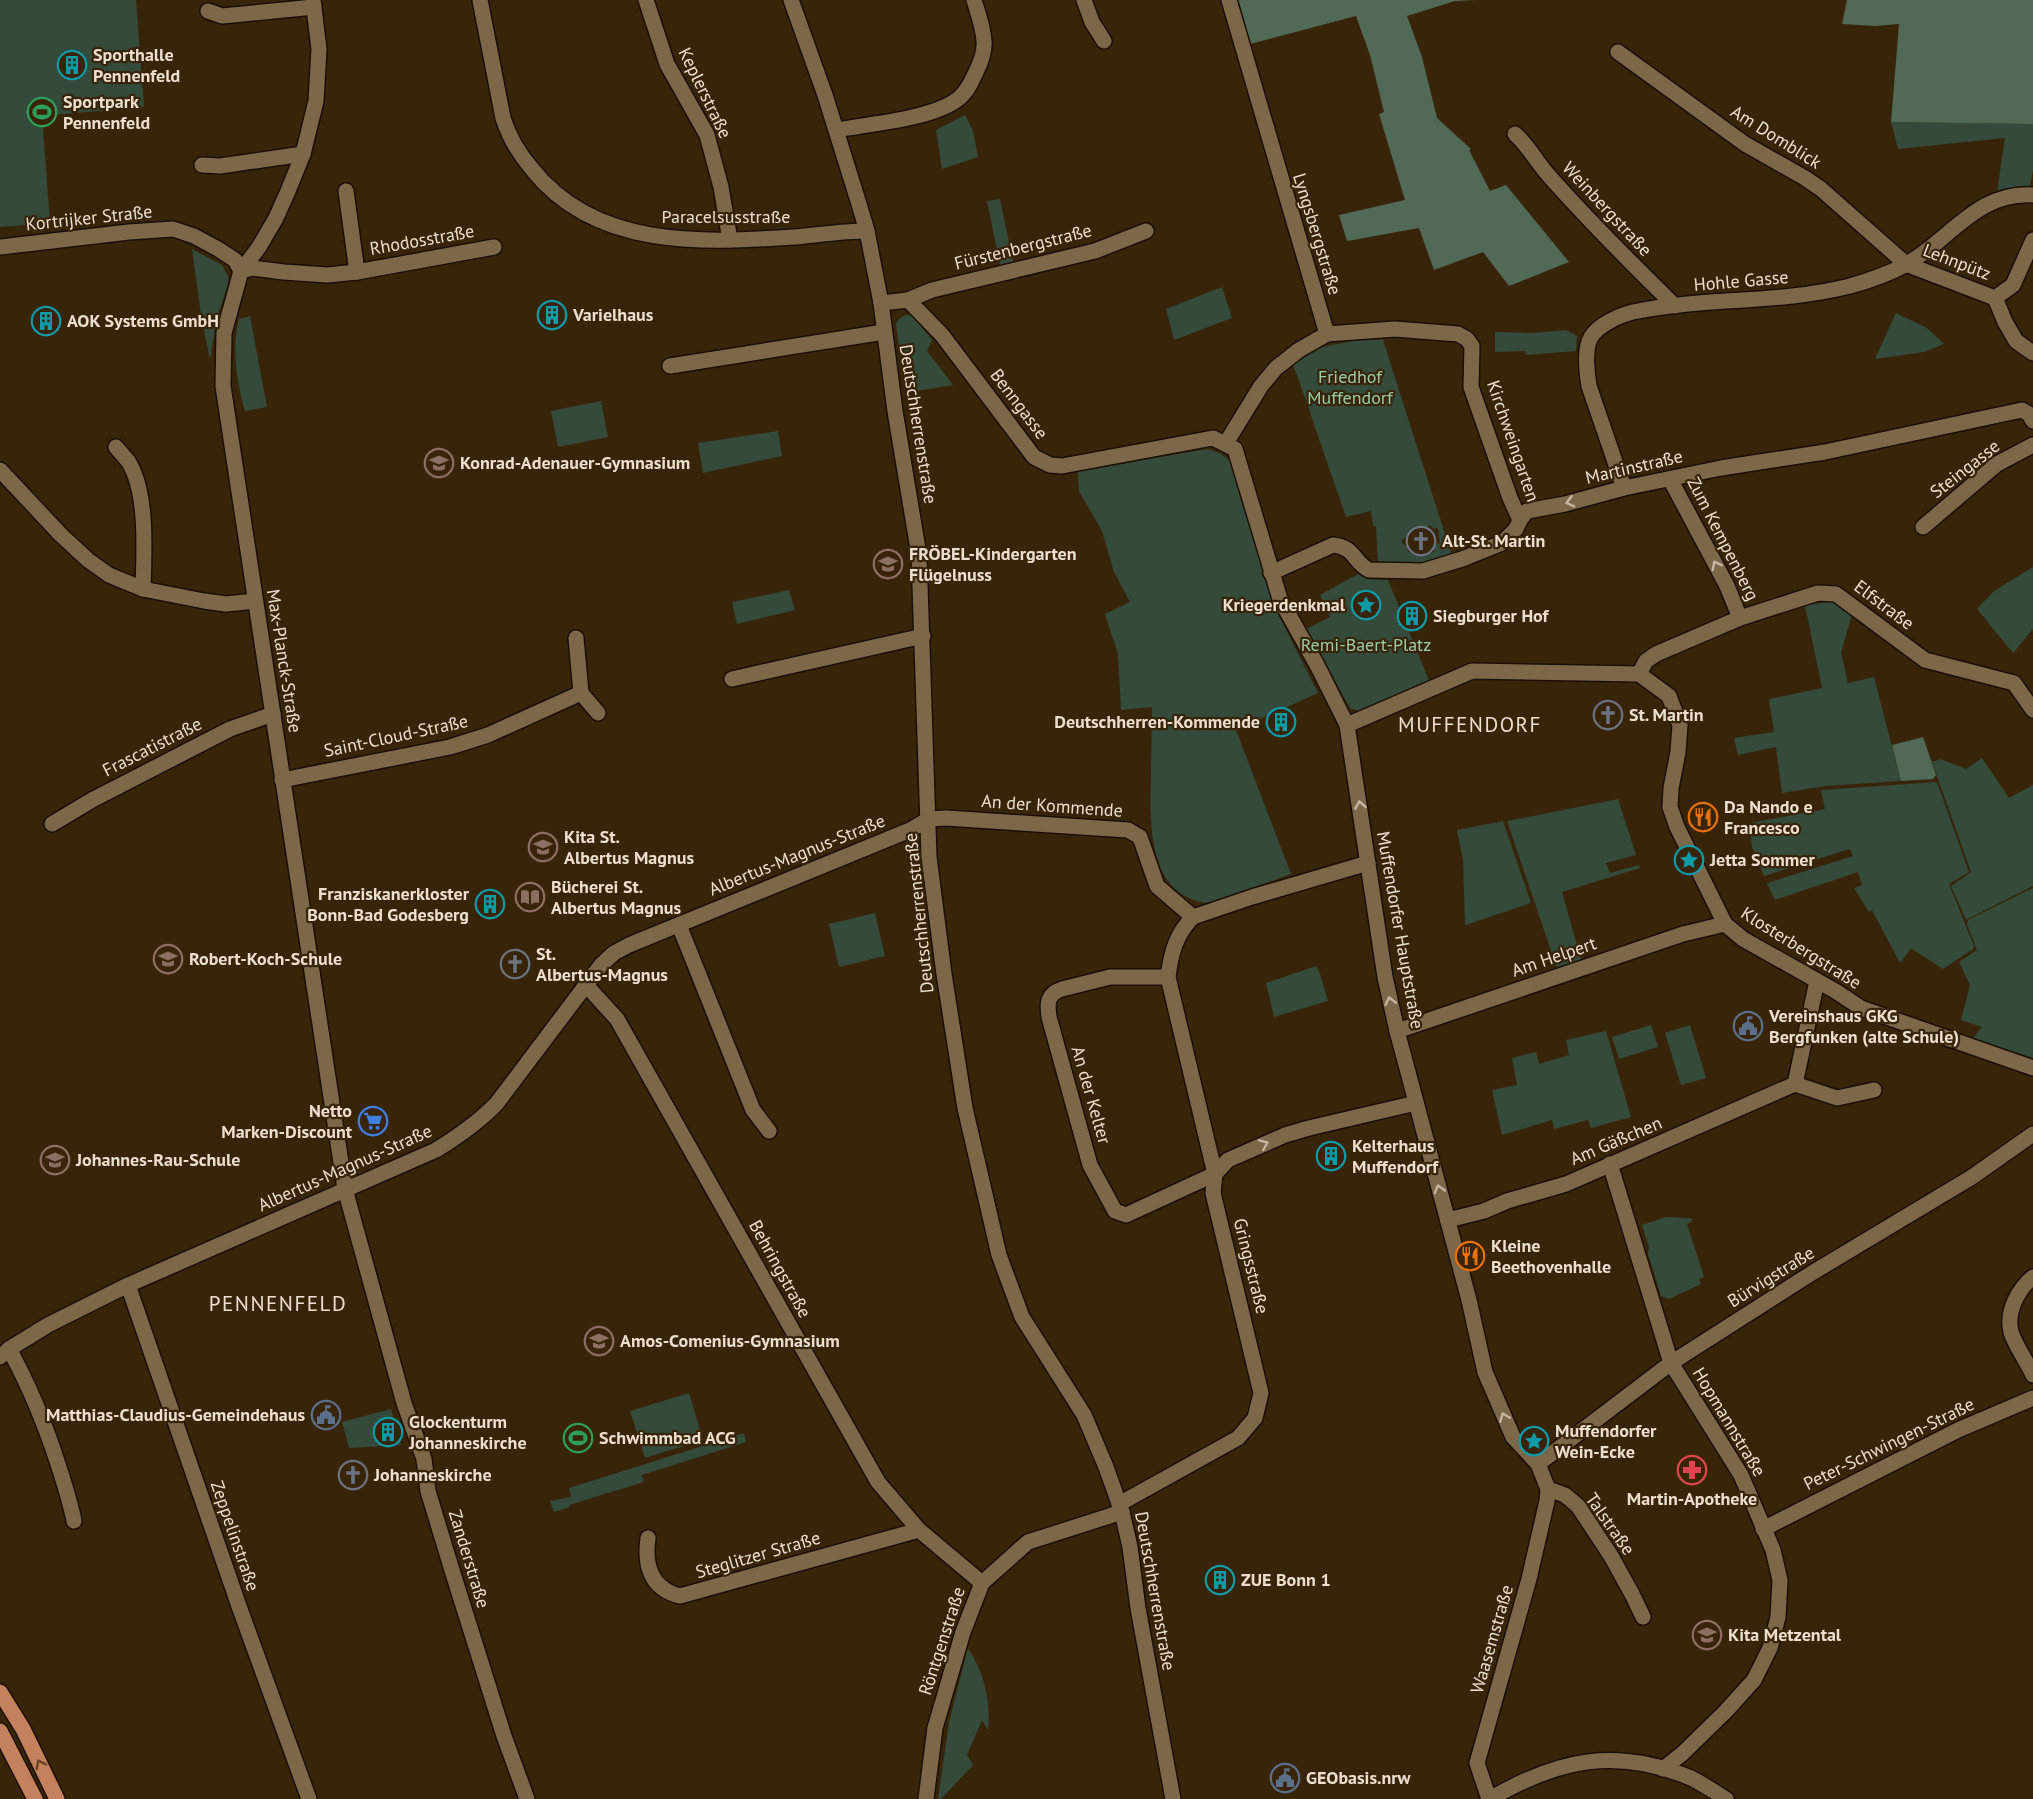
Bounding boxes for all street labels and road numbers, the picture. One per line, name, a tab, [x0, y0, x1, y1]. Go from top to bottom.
street label: Keplerstraße	[674, 44, 737, 142]
street label: Am Domblick	[1727, 100, 1826, 174]
street label: Weinbergstraße	[1558, 157, 1657, 261]
street label: Lyngsbergstraße	[1288, 170, 1347, 298]
street label: Kortrijker Straße	[24, 199, 153, 236]
street label: Paracelsusstraße	[662, 205, 790, 228]
street label: Fürstenbergstraße	[952, 218, 1094, 275]
street label: Rhodosstraße	[368, 219, 476, 260]
street label: Lehnpütz	[1920, 238, 1994, 285]
street label: Hohle Gasse	[1693, 265, 1789, 296]
street label: Deutschherrenstraße	[895, 343, 942, 505]
street label: Benngasse	[985, 364, 1053, 443]
street label: Kirchweingarten	[1482, 377, 1545, 505]
street label: Steingasse	[1925, 434, 2004, 503]
street label: Martinstraße	[1583, 444, 1685, 489]
street label: Zum Kempenberg	[1682, 473, 1765, 604]
street label: Elfstraße	[1850, 575, 1919, 635]
street label: Max-Planck-Straße	[262, 587, 307, 734]
street label: Saint-Cloud-Straße	[322, 709, 470, 762]
street label: Frascatistraße	[98, 712, 205, 781]
street label: An der Kommende	[981, 789, 1124, 822]
street label: Albertus-Magnus-Straße	[705, 809, 888, 900]
street label: Muffendorfer Hauptstraße	[1372, 829, 1429, 1031]
street label: Deutschherrenstraße	[899, 832, 938, 994]
street label: Klosterbergstraße	[1737, 901, 1866, 994]
street label: Am Helpert	[1508, 931, 1599, 982]
street label: An der Kelter	[1067, 1043, 1116, 1146]
street label: Am Gäßchen	[1566, 1111, 1665, 1170]
street label: Albertus-Magnus-Straße	[254, 1119, 435, 1216]
street label: Behringstraße	[744, 1216, 817, 1322]
street label: Gringsstraße	[1229, 1216, 1274, 1316]
street label: Bürvigstraße	[1723, 1241, 1818, 1312]
street label: Hopmannstraße	[1688, 1363, 1771, 1480]
street label: Peter-Schwingen-Straße	[1800, 1392, 1978, 1495]
street label: Zeppelinstraße	[206, 1478, 265, 1594]
street label: Talstraße	[1581, 1488, 1640, 1559]
street label: Zanderstraße	[444, 1507, 495, 1611]
street label: Deutschherrenstraße	[1130, 1510, 1181, 1672]
street label: Steglitzer Straße	[693, 1526, 823, 1583]
street label: Waasemstraße	[1465, 1582, 1518, 1696]
street label: Röntgenstraße	[913, 1584, 970, 1698]

